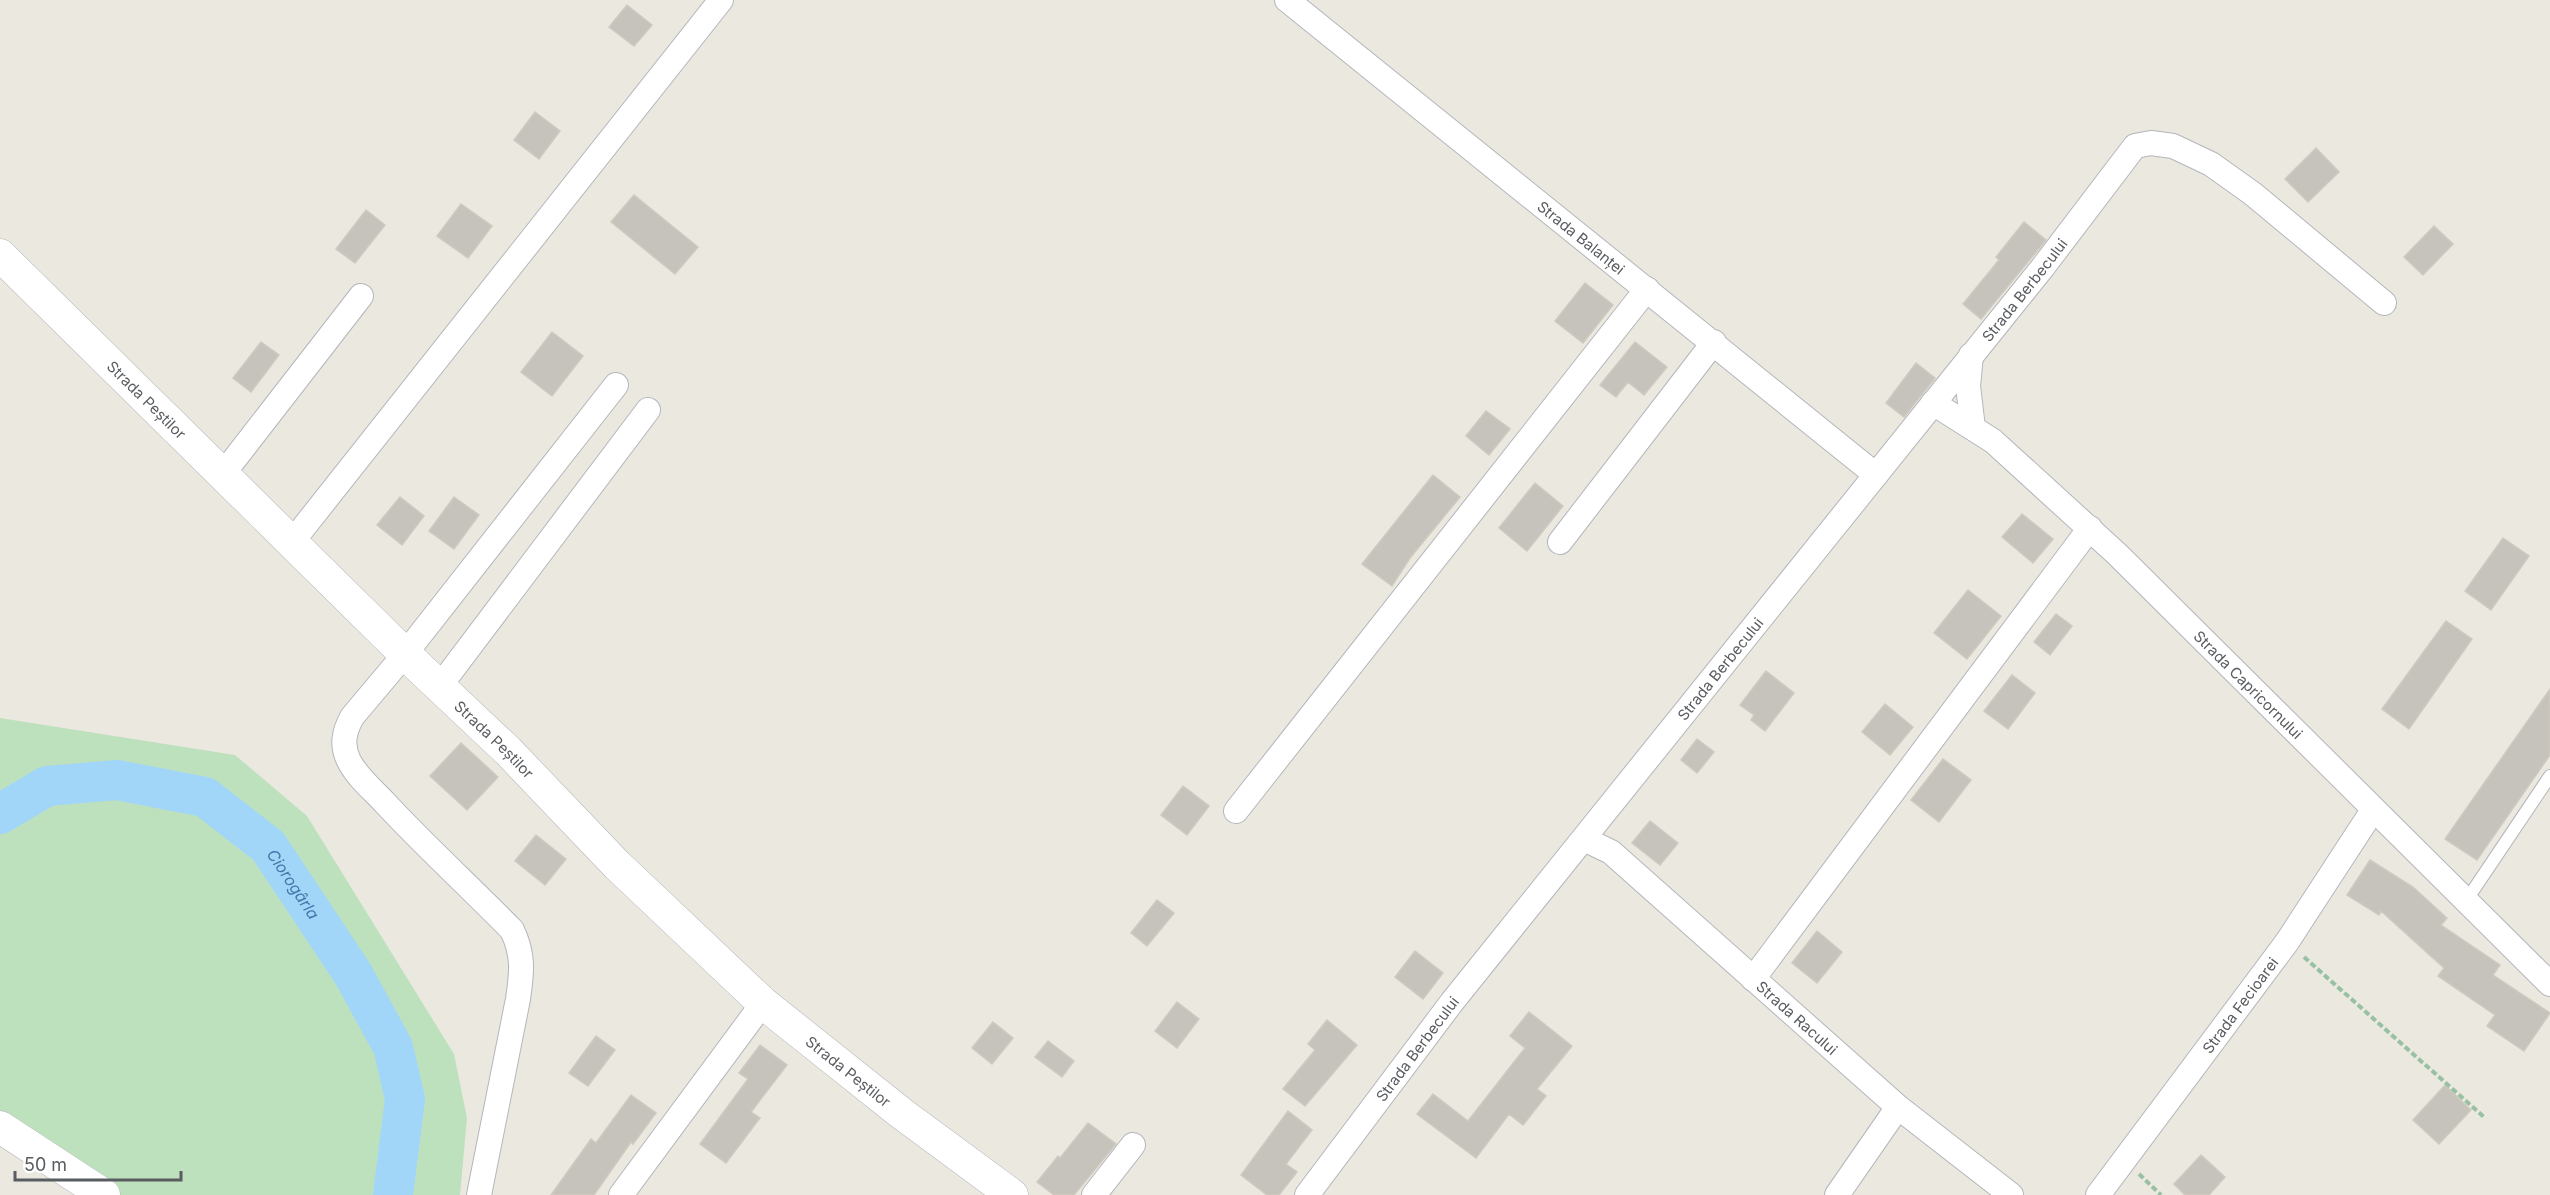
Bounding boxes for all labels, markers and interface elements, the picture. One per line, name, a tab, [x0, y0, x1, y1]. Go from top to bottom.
street label: Strada Balanței	[1534, 196, 1629, 278]
street label: Strada Berbecului	[1977, 234, 2071, 345]
street label: Strada Peștilor	[103, 356, 191, 443]
street label: Strada Berbecului	[1673, 614, 1767, 724]
street label: Strada Capricornului	[2190, 626, 2307, 743]
street label: Strada Peștilor	[451, 696, 538, 782]
water label: Ciorogârla	[263, 845, 324, 923]
street label: Strada Fecioarei	[2198, 953, 2282, 1057]
street label: Strada Racului	[1753, 976, 1842, 1058]
street label: Strada Berbecului	[1371, 992, 1462, 1105]
street label: Strada Peștilor	[802, 1031, 895, 1111]
scale bar	[15, 1144, 182, 1182]
text: 50 m	[24, 1154, 67, 1175]

